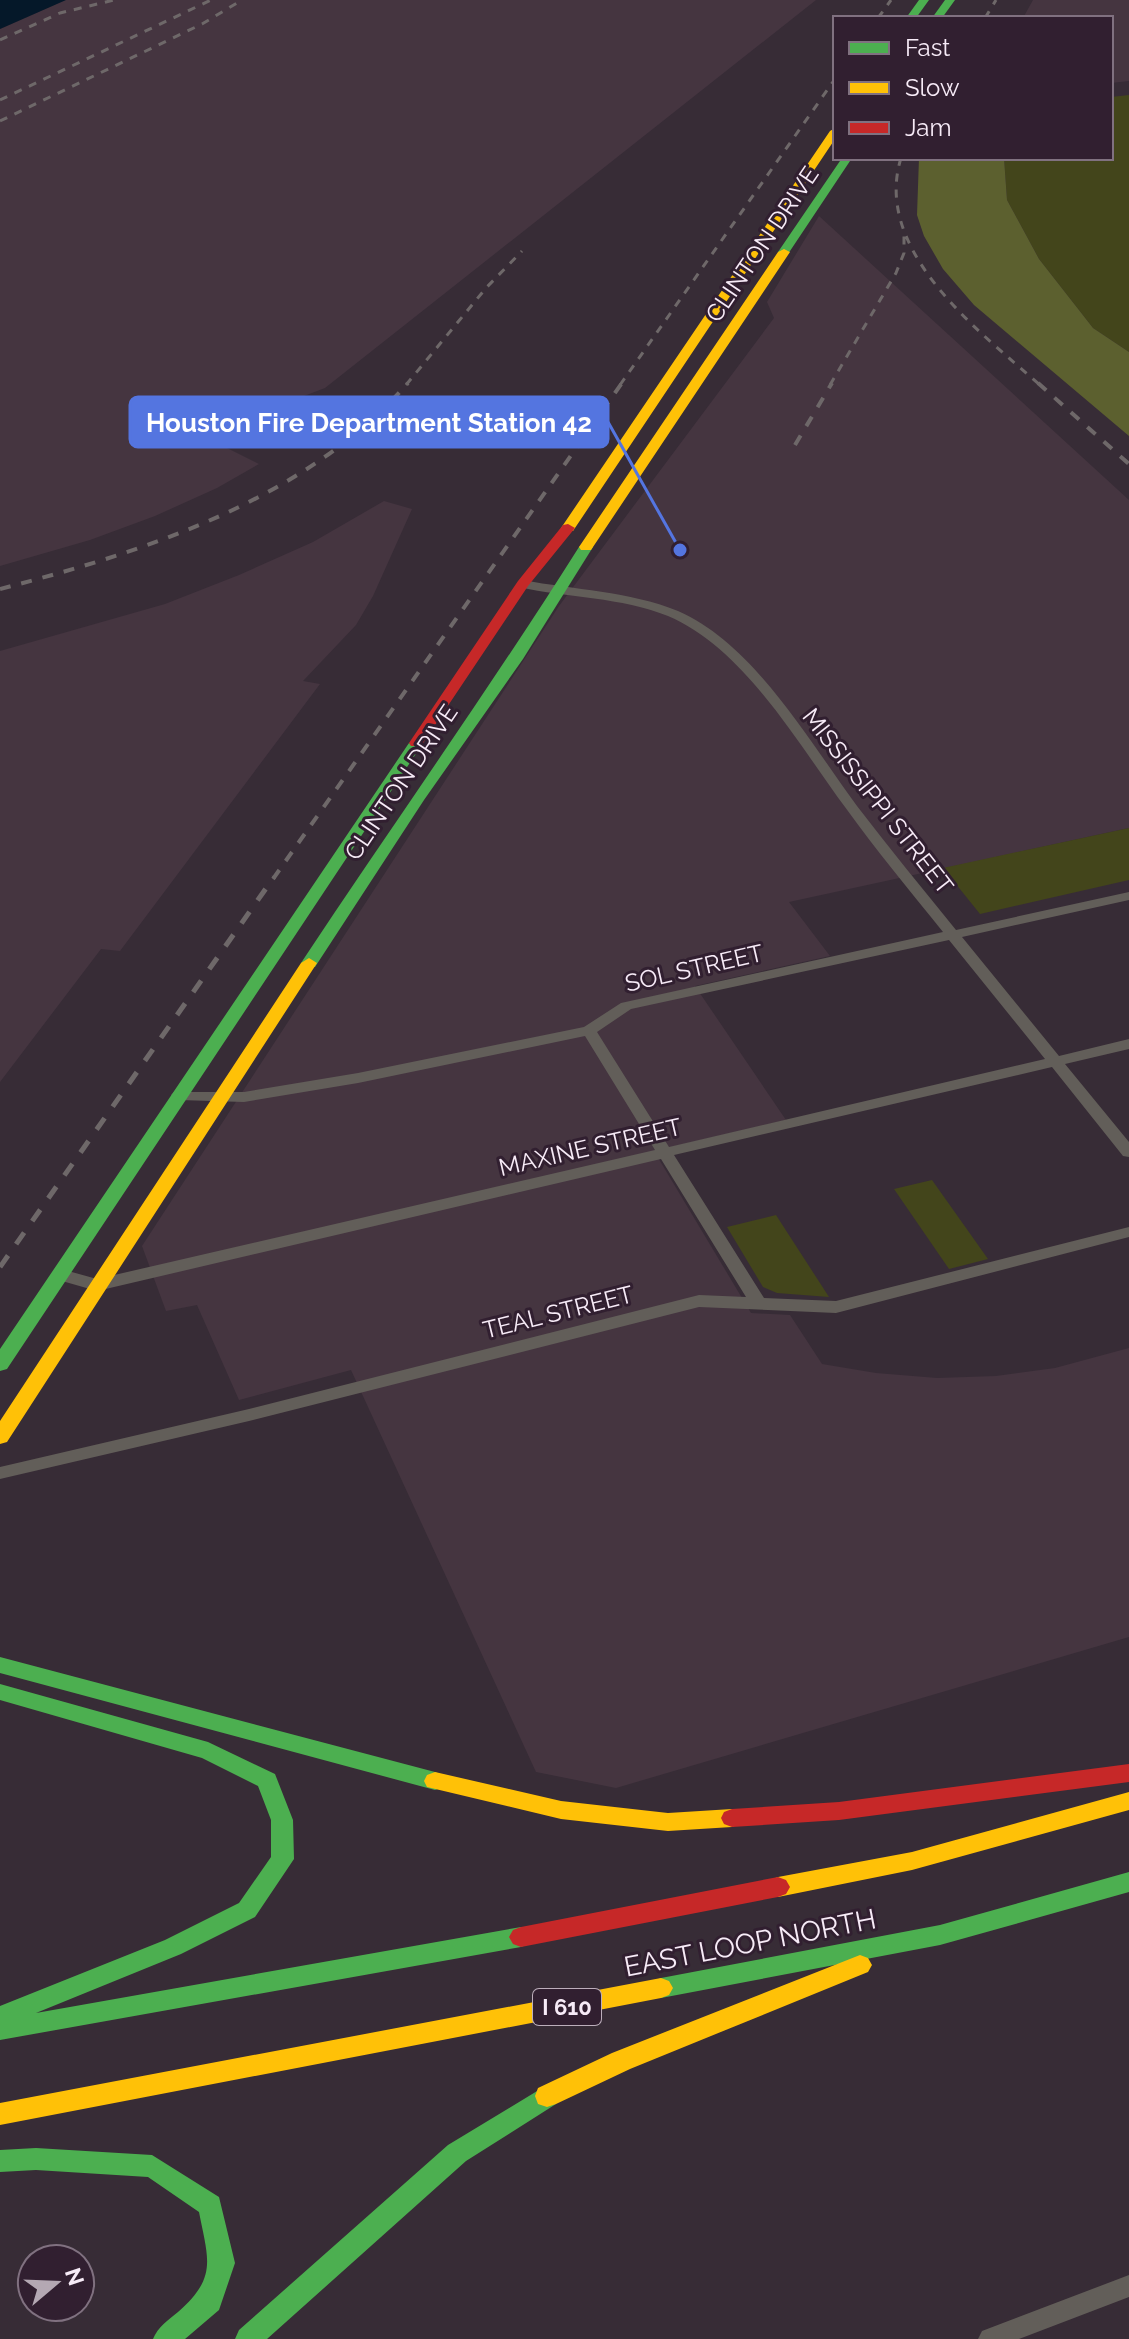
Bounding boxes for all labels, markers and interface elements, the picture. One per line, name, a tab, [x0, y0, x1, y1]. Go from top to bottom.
legend	[833, 16, 1113, 160]
text: Fast	[905, 33, 950, 62]
text: Slow	[905, 73, 960, 102]
text: Jam	[905, 113, 951, 142]
street label: CLINTON DRIVE	[699, 161, 825, 327]
callout: Houston Fire Department Station 42	[130, 397, 608, 447]
text: Houston Fire Department Station 42	[146, 408, 592, 438]
street label: CLINTON DRIVE	[338, 699, 464, 865]
street label: MISSISSIPPI STREET	[796, 702, 960, 900]
street label: SOL STREET	[622, 938, 766, 998]
street label: MAXINE STREET	[496, 1112, 684, 1182]
street label: TEAL STREET	[480, 1279, 636, 1345]
street label: EAST LOOP NORTH	[621, 1902, 879, 1984]
road number: I 610	[533, 1989, 601, 2025]
north arrow	[16, 2243, 96, 2323]
text: N	[60, 2264, 90, 2289]

